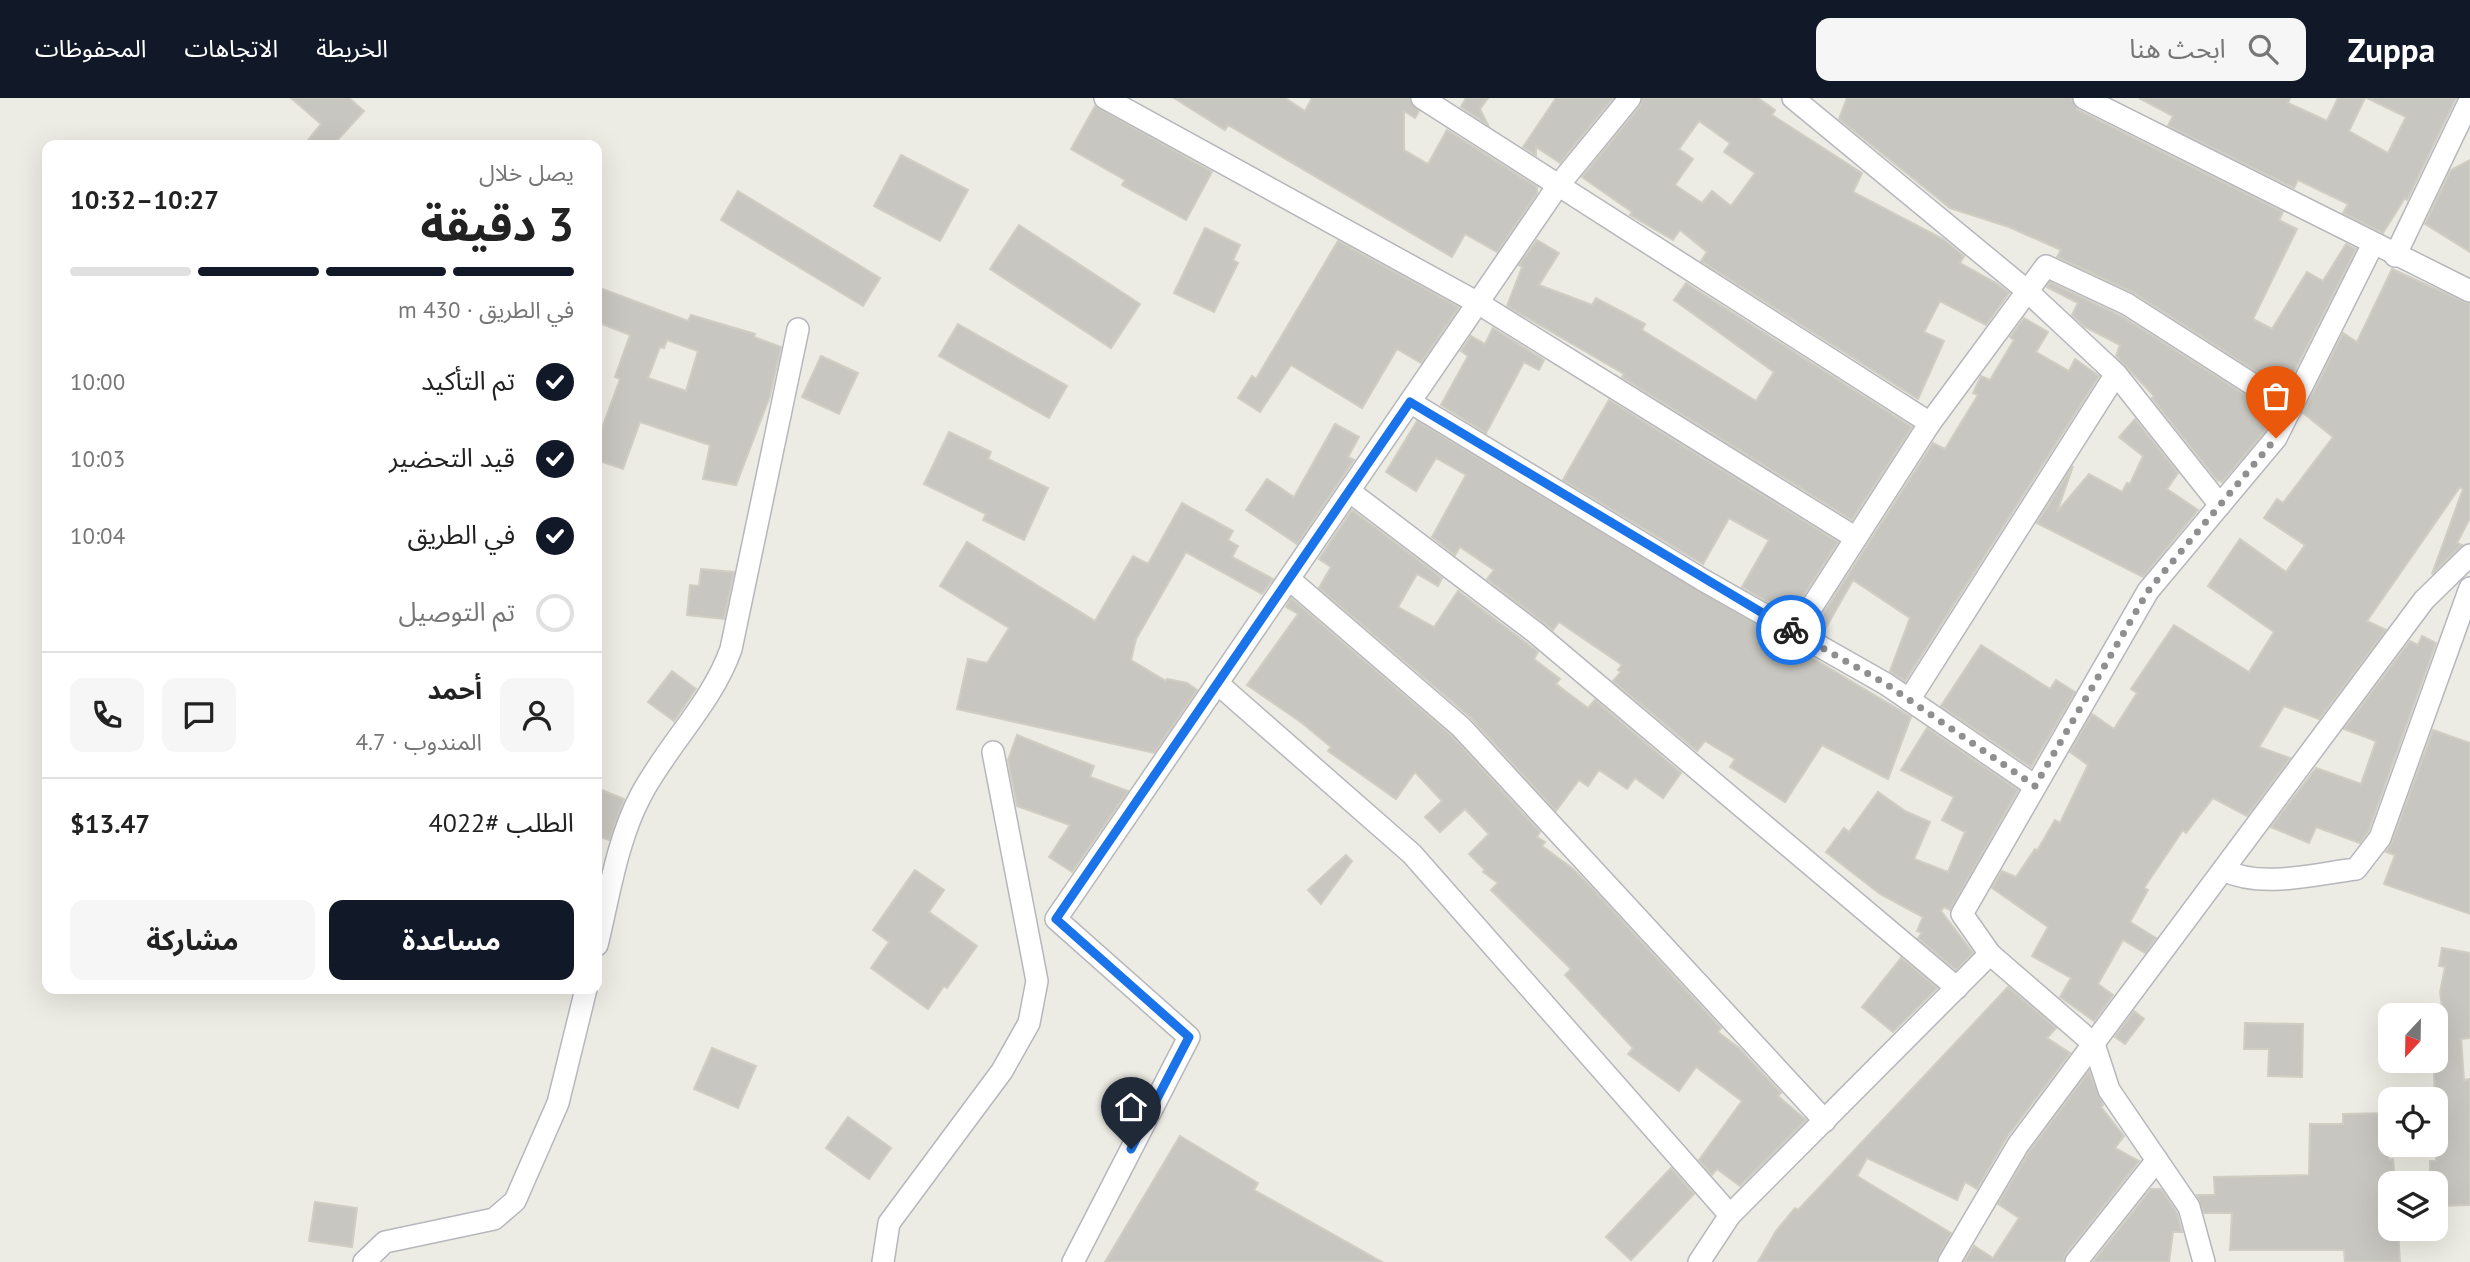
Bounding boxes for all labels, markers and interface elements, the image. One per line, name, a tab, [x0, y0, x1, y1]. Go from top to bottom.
search box	[1816, 18, 2306, 81]
text: Zuppa	[2348, 28, 2435, 71]
icon: search	[2244, 30, 2282, 68]
text: ابحث هنا	[2129, 32, 2226, 65]
text: المحفوظات	[35, 33, 146, 64]
text: الاتجاهات	[184, 33, 278, 64]
text: الخريطة	[316, 33, 388, 64]
text: يصل خلال	[479, 158, 574, 187]
text: 10:27–10:32	[70, 183, 219, 216]
text: 3 دقيقة	[421, 194, 574, 254]
text: في الطريق · 430 m	[398, 295, 574, 324]
icon: check	[536, 363, 574, 401]
text: تم التأكيد	[421, 364, 515, 397]
pin	[2246, 366, 2306, 438]
text: 10:00	[70, 367, 125, 396]
icon: bag	[2257, 377, 2295, 415]
icon: check	[536, 440, 574, 478]
text: قيد التحضير	[389, 441, 515, 474]
text: 10:03	[70, 444, 125, 473]
icon: check	[536, 517, 574, 555]
text: في الطريق	[408, 518, 515, 551]
text: 10:04	[70, 521, 125, 550]
text: تم التوصيل	[399, 595, 515, 628]
courier	[1756, 595, 1826, 665]
icon: bike	[1772, 611, 1810, 649]
text: أحمد	[428, 673, 482, 706]
button: phone	[70, 678, 144, 752]
button: chat	[162, 678, 236, 752]
button: person	[500, 678, 574, 752]
text: المندوب · 4.7	[356, 727, 482, 756]
text: الطلب #4022	[429, 806, 574, 839]
text: $13.47	[70, 807, 150, 840]
button: مشاركة	[70, 900, 315, 980]
button: مساعدة	[329, 900, 574, 980]
north arrow	[2378, 1003, 2448, 1073]
map controls	[2378, 1003, 2448, 1241]
pin	[1101, 1077, 1161, 1149]
button: locate	[2378, 1087, 2448, 1157]
icon: home	[1112, 1088, 1150, 1126]
button: layers	[2378, 1171, 2448, 1241]

